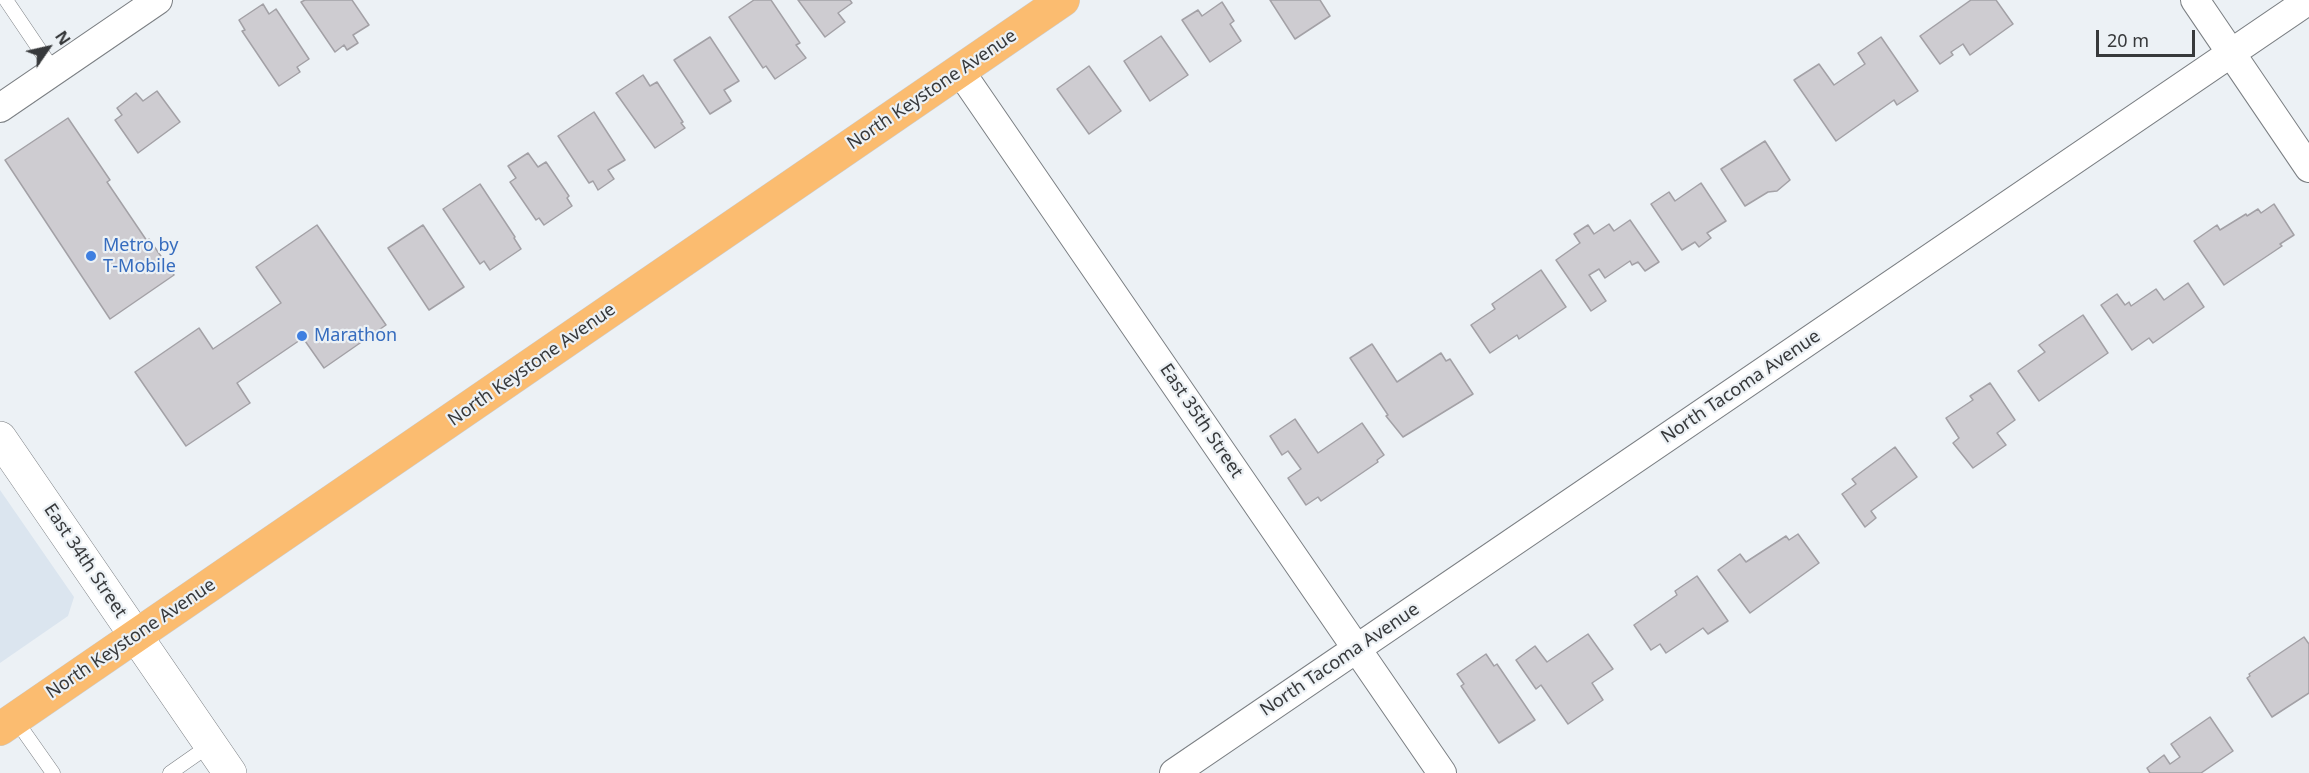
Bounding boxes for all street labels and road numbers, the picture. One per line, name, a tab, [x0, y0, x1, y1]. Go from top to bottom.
street label: North Keystone Avenue	[843, 25, 1021, 155]
street label: North Keystone Avenue	[444, 299, 620, 431]
street label: North Tacoma Avenue	[1657, 326, 1825, 448]
street label: East 35th Street	[1155, 360, 1247, 482]
street label: East 34th Street	[39, 500, 131, 622]
street label: North Keystone Avenue	[42, 574, 220, 704]
street label: North Tacoma Avenue	[1256, 599, 1424, 721]

